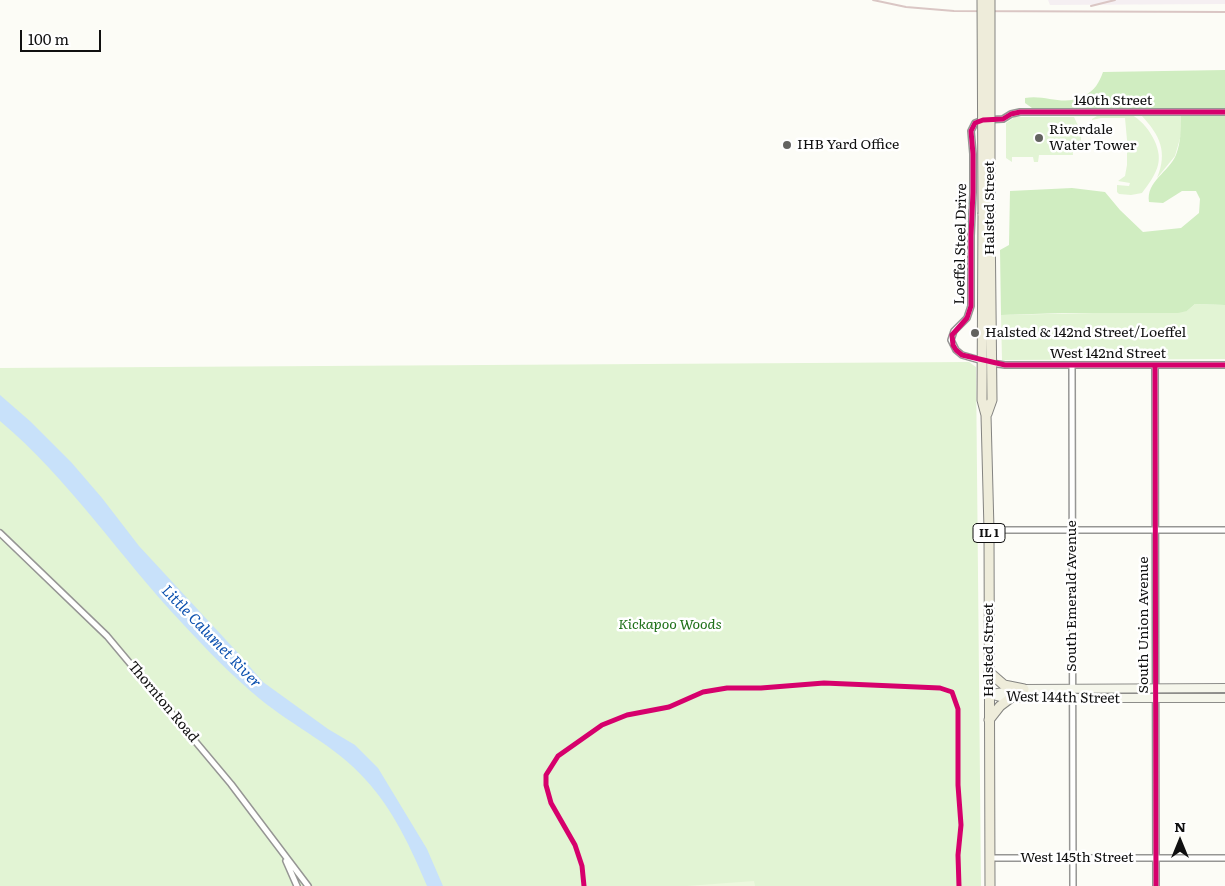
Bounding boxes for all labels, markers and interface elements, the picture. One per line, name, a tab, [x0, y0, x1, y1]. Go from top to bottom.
scale bar	[22, 20, 104, 52]
text: 100 m	[28, 27, 69, 50]
street label: 140th Street	[1074, 93, 1152, 109]
place label: Riverdale Water Tower	[1049, 122, 1136, 154]
marker: Riverdale Water Tower	[1033, 132, 1045, 144]
place label: IHB Yard Office	[797, 137, 899, 153]
marker: IHB Yard Office	[781, 139, 793, 151]
street label: Halsted Street	[982, 161, 998, 255]
street label: Loeffel Steel Drive	[952, 183, 970, 305]
place label: Halsted & 142nd Street/Loeffel	[985, 325, 1186, 341]
marker: Halsted & 142nd Street/Loeffel	[969, 327, 981, 339]
street label: West 142nd Street	[1050, 346, 1166, 362]
street label: South Emerald Avenue	[1064, 520, 1080, 672]
road number: IL 1	[973, 524, 1005, 542]
street label: South Union Avenue	[1136, 557, 1152, 693]
water label: Little Calumet River	[157, 582, 265, 692]
street label: Halsted Street	[981, 603, 997, 697]
park label: Kickapoo Woods	[618, 617, 722, 633]
street label: Thornton Road	[124, 658, 202, 746]
street label: West 144th Street	[1006, 689, 1120, 707]
north arrow	[1155, 816, 1205, 866]
text: N	[1174, 816, 1186, 836]
street label: West 145th Street	[1020, 850, 1134, 866]

